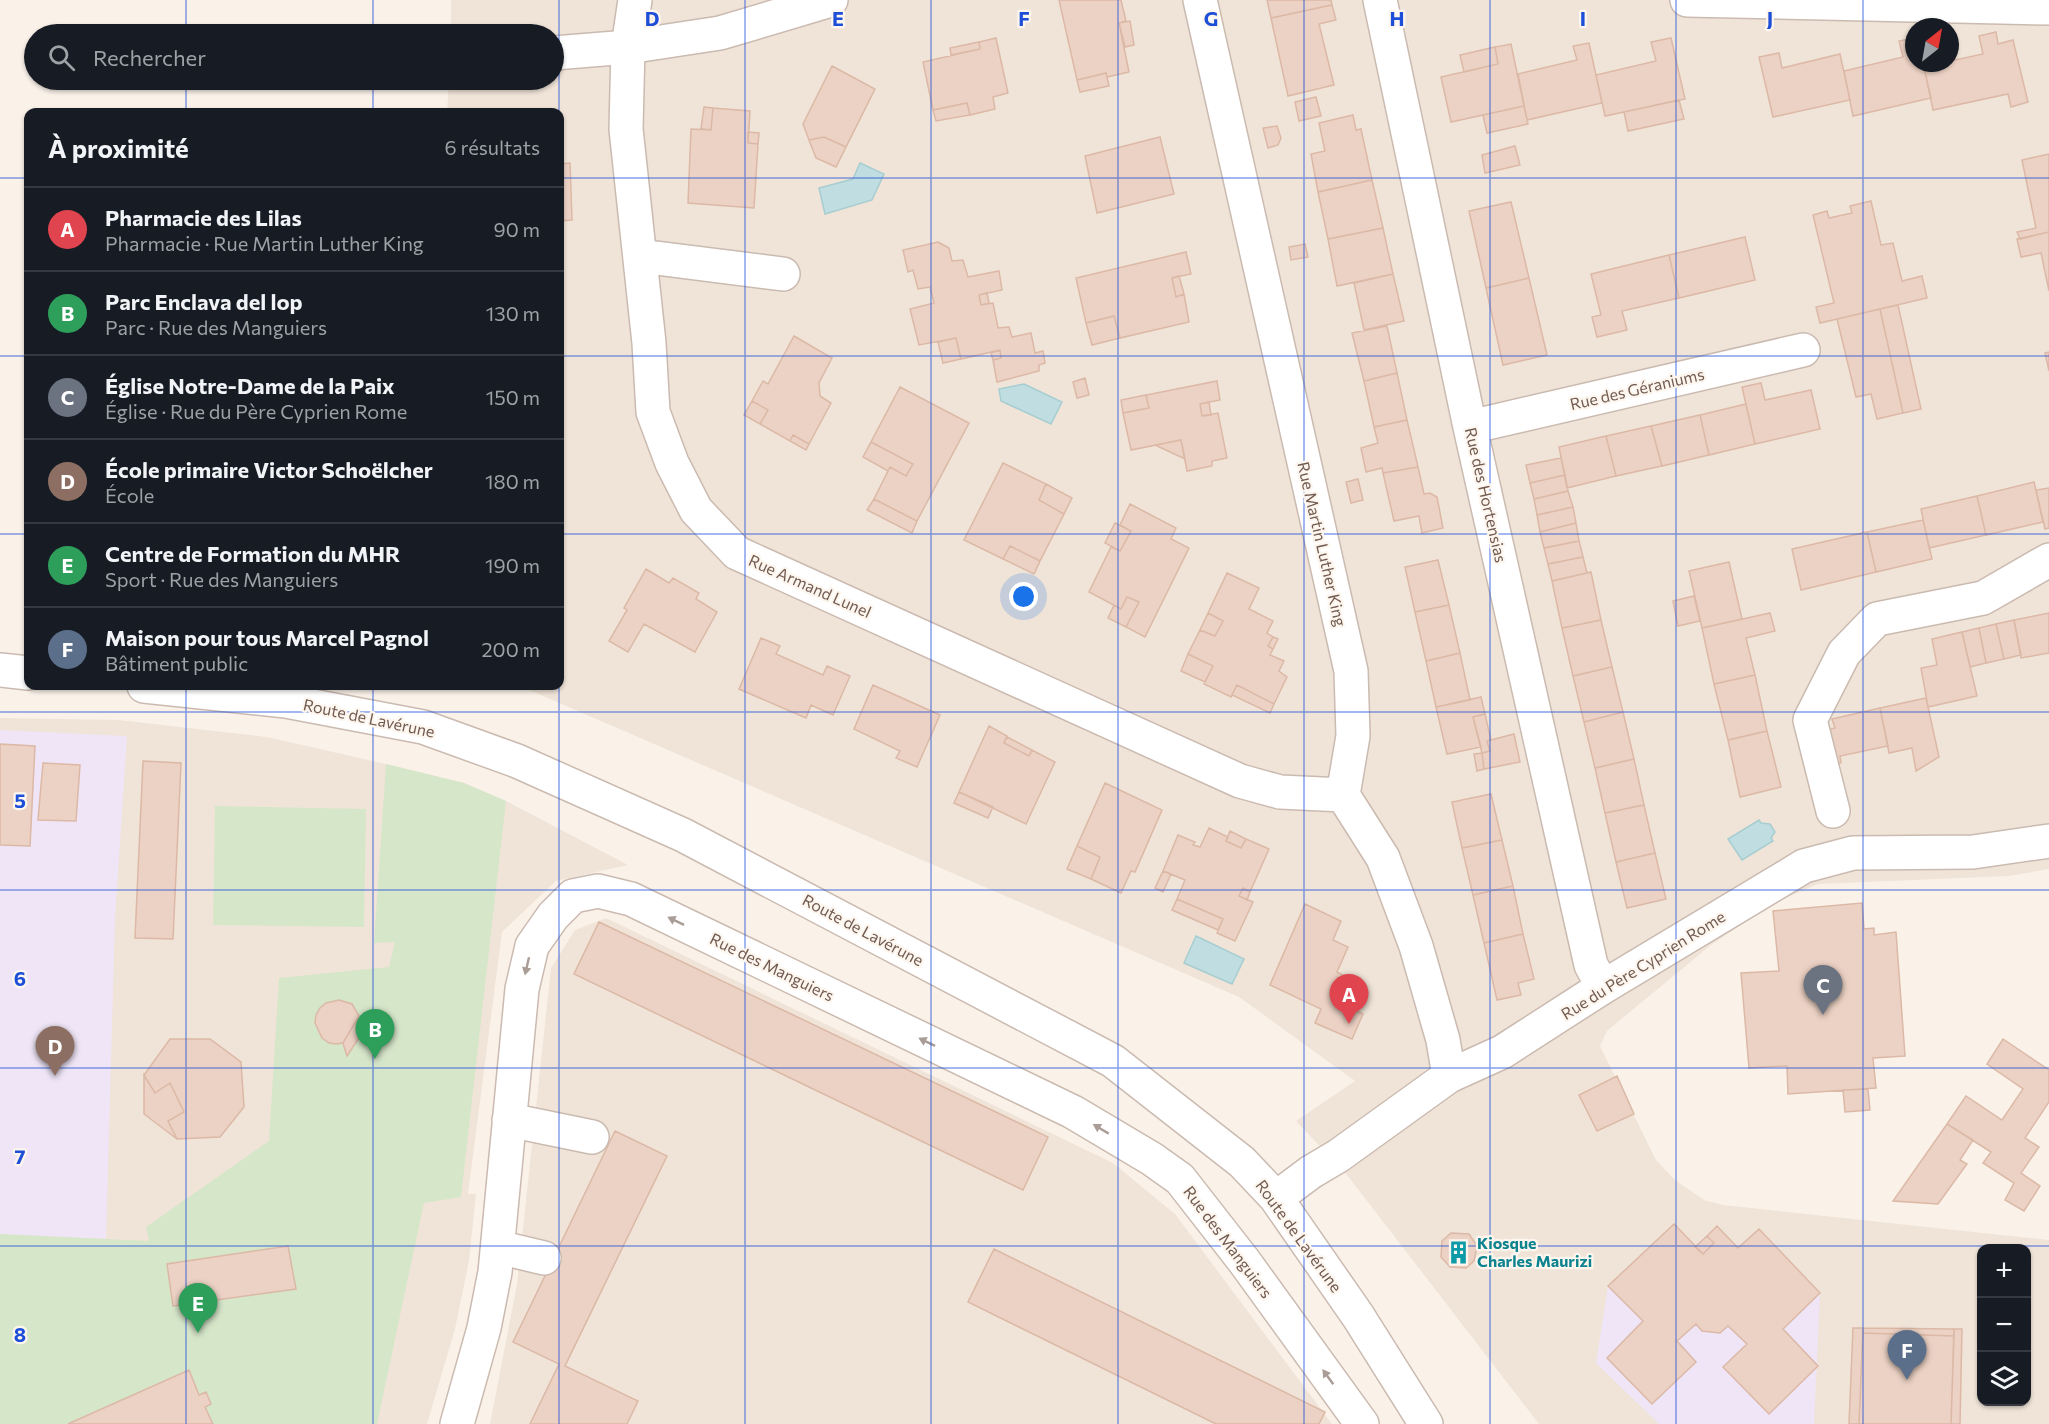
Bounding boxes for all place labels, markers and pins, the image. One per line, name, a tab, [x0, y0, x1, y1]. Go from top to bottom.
pin: C	[1804, 966, 1842, 1015]
pin: A	[1330, 974, 1368, 1024]
pin: B	[356, 1010, 394, 1059]
pin: D	[36, 1026, 74, 1076]
place label: Kiosque Charles Maurizi	[1477, 1233, 1592, 1270]
building icon: Kiosque Charles Maurizi	[1446, 1239, 1472, 1265]
pin: E	[178, 1284, 218, 1333]
pin: F	[1888, 1330, 1926, 1380]

